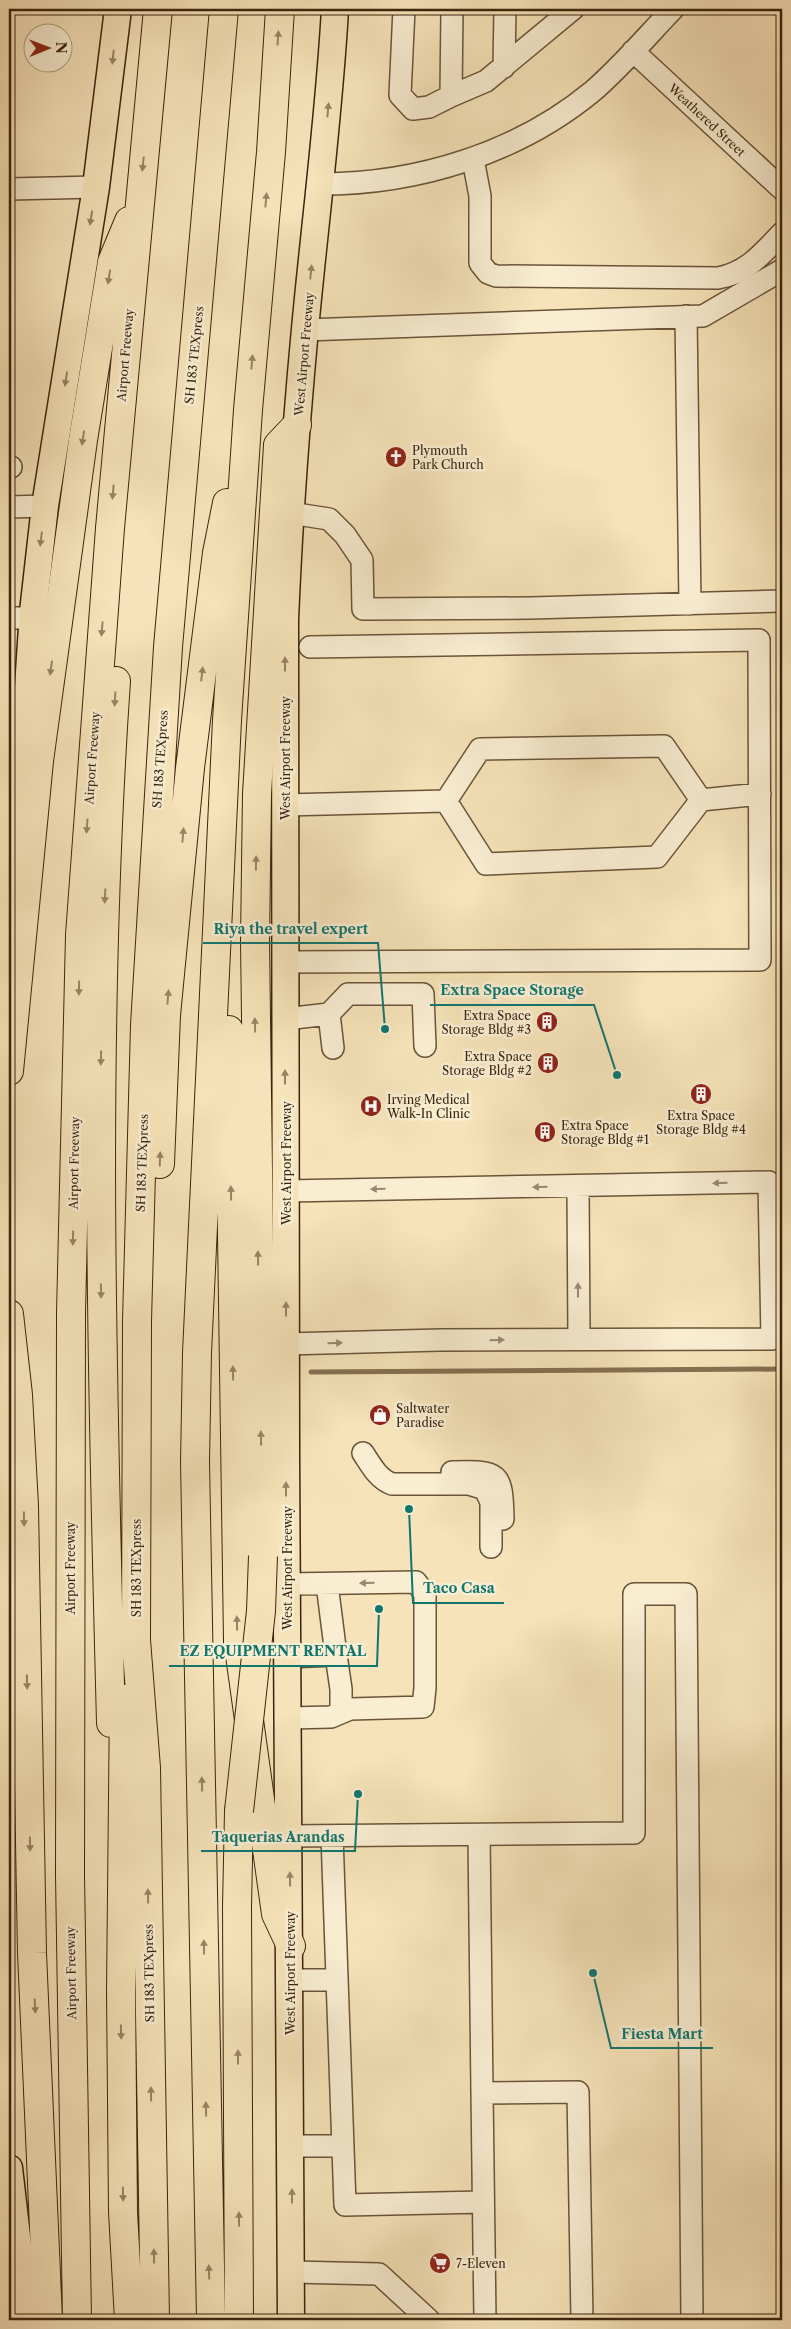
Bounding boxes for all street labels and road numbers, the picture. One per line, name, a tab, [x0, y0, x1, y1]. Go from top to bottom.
street label: Weathered Street	[665, 80, 749, 160]
street label: West Airport Freeway	[291, 291, 317, 417]
street label: SH 183 TEXpress	[181, 305, 207, 405]
street label: Airport Freeway	[113, 308, 137, 403]
street label: West Airport Freeway	[278, 696, 293, 821]
street label: SH 183 TEXpress	[149, 709, 171, 809]
street label: Airport Freeway	[81, 711, 103, 806]
street label: West Airport Freeway	[279, 1101, 294, 1226]
street label: SH 183 TEXpress	[133, 1114, 151, 1212]
street label: Airport Freeway	[66, 1116, 82, 1211]
street label: West Airport Freeway	[280, 1506, 295, 1631]
street label: SH 183 TEXpress	[129, 1519, 144, 1617]
street label: Airport Freeway	[63, 1521, 78, 1616]
street label: West Airport Freeway	[283, 1911, 298, 2036]
street label: SH 183 TEXpress	[141, 1924, 157, 2022]
street label: Airport Freeway	[63, 1926, 79, 2021]

